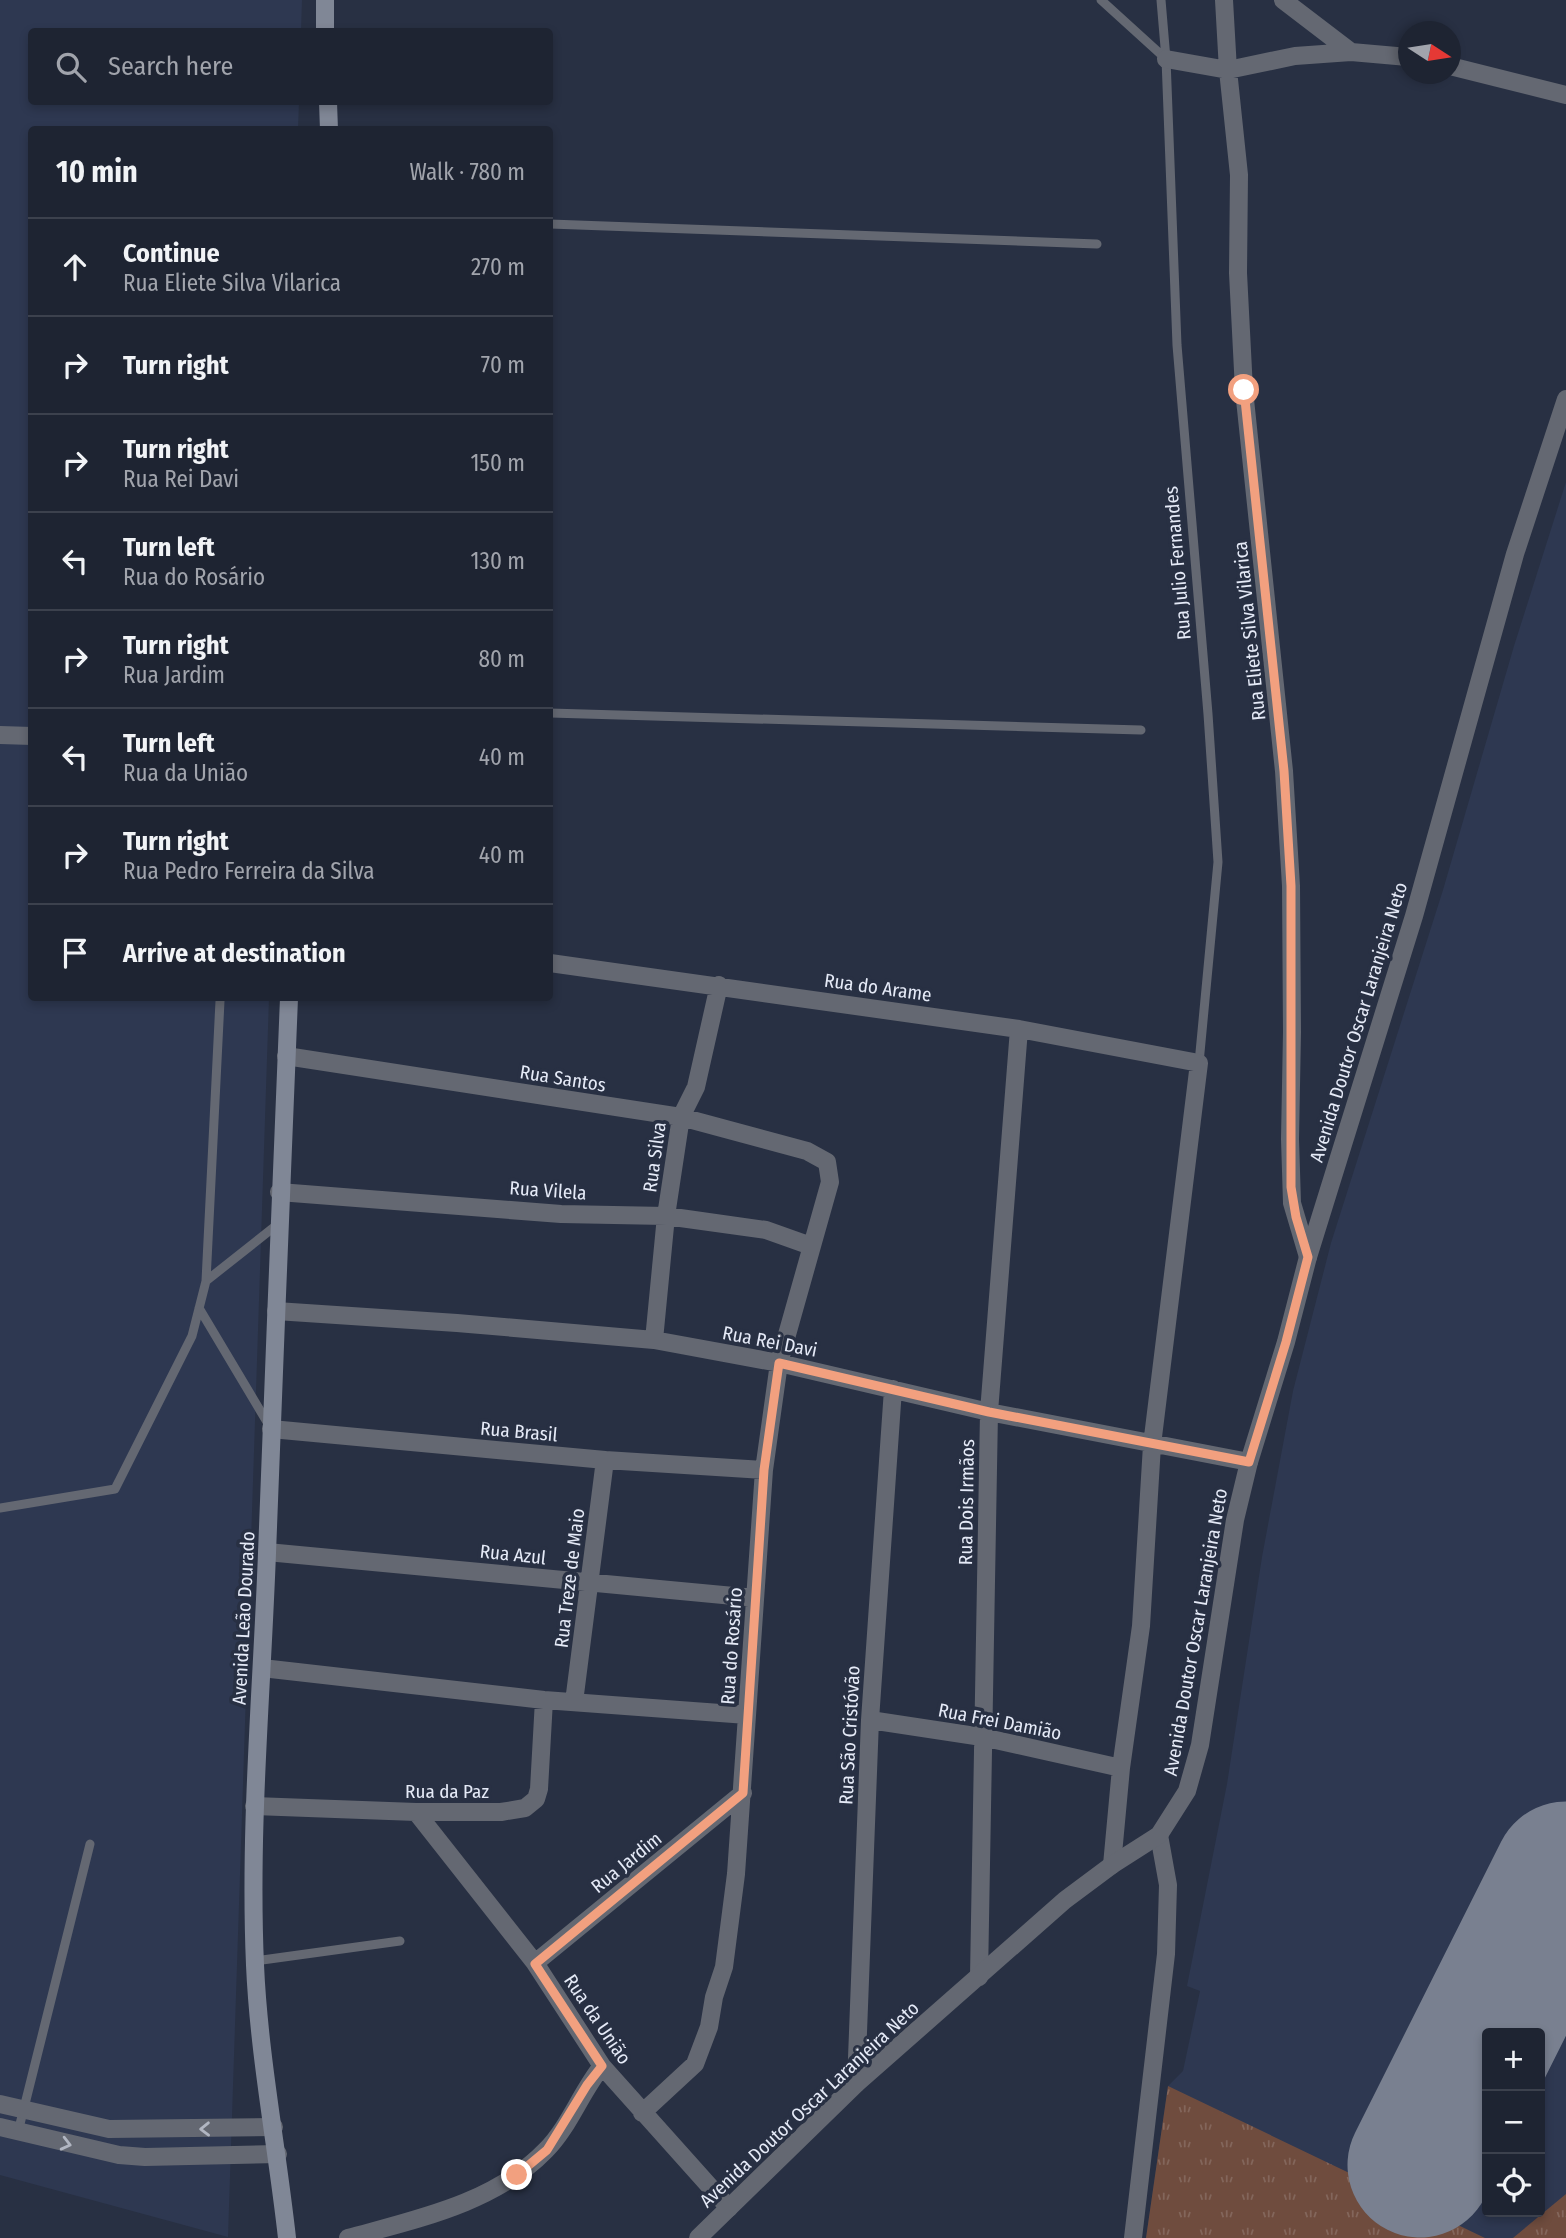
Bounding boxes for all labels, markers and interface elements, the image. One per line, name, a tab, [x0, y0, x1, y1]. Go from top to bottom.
north arrow	[1398, 21, 1461, 84]
search box	[28, 28, 553, 105]
icon: search	[52, 48, 90, 86]
text: Search here	[108, 51, 233, 82]
text: 10 min	[56, 154, 138, 190]
text: Walk · 780 m	[409, 158, 525, 186]
text: Continue	[123, 238, 220, 269]
icon: ahead	[56, 248, 94, 286]
text: 270 m	[471, 253, 525, 281]
text: Rua Eliete Silva Vilarica	[123, 269, 341, 297]
icon: right	[56, 346, 94, 384]
text: Turn right	[123, 350, 229, 381]
text: 70 m	[481, 351, 525, 379]
route start	[1228, 374, 1259, 405]
text: Turn right	[123, 434, 229, 465]
icon: right	[56, 444, 94, 482]
text: 150 m	[470, 449, 525, 477]
text: Rua Rei Davi	[123, 465, 239, 493]
street label: Rua Julio Fernandes	[1159, 485, 1196, 641]
text: Turn left	[123, 532, 215, 563]
street label: Rua Eliete Silva Vilarica	[1229, 540, 1270, 722]
icon: left	[56, 542, 94, 580]
text: 130 m	[471, 547, 525, 575]
text: Rua do Rosário	[123, 563, 265, 591]
text: Turn right	[123, 630, 229, 661]
icon: right	[56, 640, 94, 678]
text: 80 m	[478, 645, 525, 673]
text: Rua Jardim	[123, 661, 225, 689]
text: Turn left	[123, 728, 215, 759]
icon: left	[56, 738, 94, 776]
text: 40 m	[479, 743, 525, 771]
text: Rua da União	[123, 759, 248, 787]
text: Turn right	[123, 826, 229, 857]
icon: right	[56, 836, 94, 874]
text: 40 m	[479, 841, 525, 869]
text: Rua Pedro Ferreira da Silva	[123, 857, 375, 885]
street label: Avenida Doutor Oscar Laranjeira Neto	[1305, 879, 1412, 1165]
icon: arrive	[56, 934, 94, 972]
text: Arrive at destination	[123, 938, 346, 969]
street label: Rua do Arame	[823, 969, 933, 1006]
street label: Rua Santos	[518, 1060, 608, 1097]
street label: Rua Silva	[638, 1121, 671, 1194]
street label: Rua Vilela	[509, 1176, 587, 1205]
street label: Rua Rei Davi	[721, 1321, 819, 1362]
street label: Rua Brasil	[479, 1417, 559, 1446]
street label: Rua Dois Irmãos	[954, 1439, 979, 1565]
street label: Avenida Doutor Oscar Laranjeira Neto	[1159, 1487, 1232, 1778]
street label: Rua Treze de Maio	[550, 1507, 589, 1649]
street label: Avenida Leão Dourado	[227, 1531, 260, 1706]
street label: Rua Azul	[479, 1540, 547, 1569]
street label: Rua do Rosário	[716, 1587, 747, 1705]
street label: Rua São Cristóvão	[834, 1665, 865, 1805]
street label: Rua Frei Damião	[936, 1698, 1064, 1745]
street label: Rua da Paz	[405, 1780, 489, 1803]
street label: Rua Jardim	[586, 1827, 666, 1898]
street label: Rua da União	[559, 1970, 636, 2069]
street label: Avenida Doutor Oscar Laranjeira Neto	[695, 1997, 924, 2212]
map controls	[1482, 2028, 1545, 2217]
button: +	[1482, 2028, 1545, 2091]
button: −	[1482, 2091, 1545, 2154]
one-way arrow	[200, 2121, 211, 2136]
one-way arrow	[60, 2135, 72, 2150]
button: locate	[1482, 2154, 1545, 2217]
route end	[501, 2159, 532, 2190]

